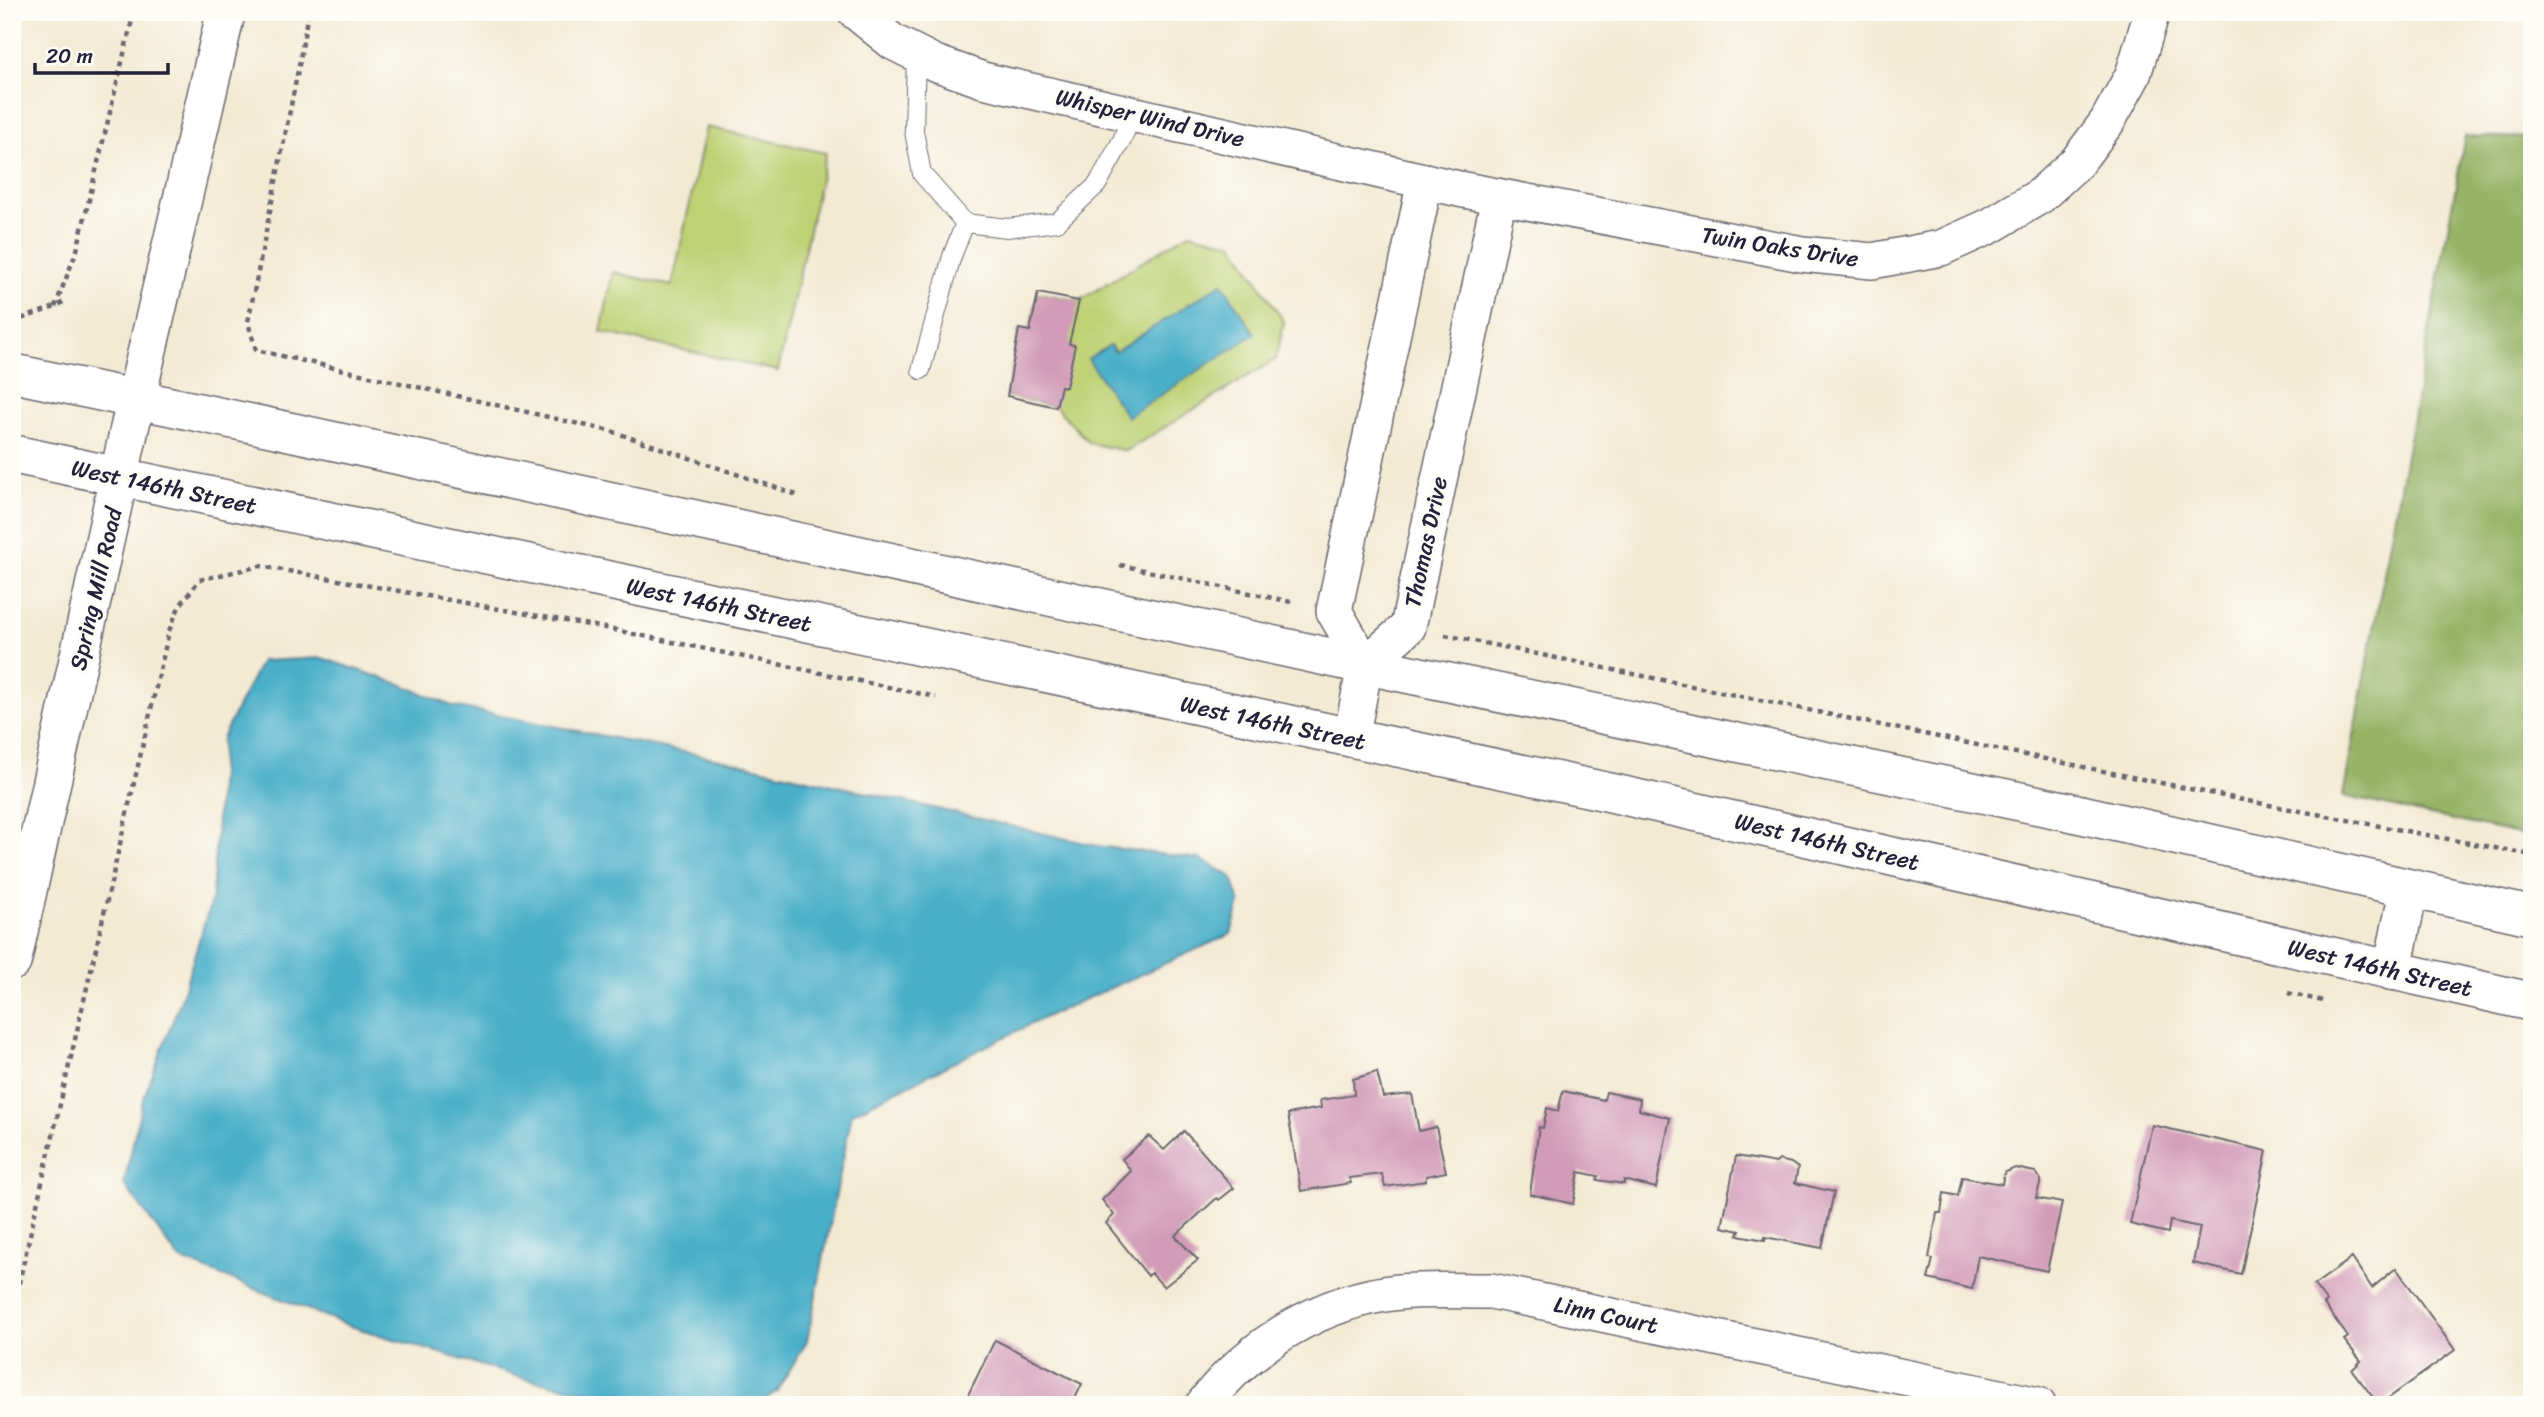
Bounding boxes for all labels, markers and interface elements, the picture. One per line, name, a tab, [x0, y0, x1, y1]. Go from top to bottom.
scale bar	[35, 32, 168, 76]
text: 20 m	[46, 37, 93, 75]
street label: Whisper Wind Drive	[1051, 76, 1249, 160]
street label: Twin Oaks Drive	[1698, 214, 1862, 280]
street label: West 146th Street	[68, 447, 260, 527]
street label: Thomas Drive	[1392, 472, 1460, 611]
street label: Spring Mill Road	[57, 502, 135, 674]
street label: West 146th Street	[623, 565, 815, 645]
street label: West 146th Street	[1177, 683, 1369, 763]
street label: West 146th Street	[1731, 801, 1923, 883]
street label: West 146th Street	[2284, 927, 2476, 1009]
street label: Linn Court	[1550, 1284, 1662, 1346]

